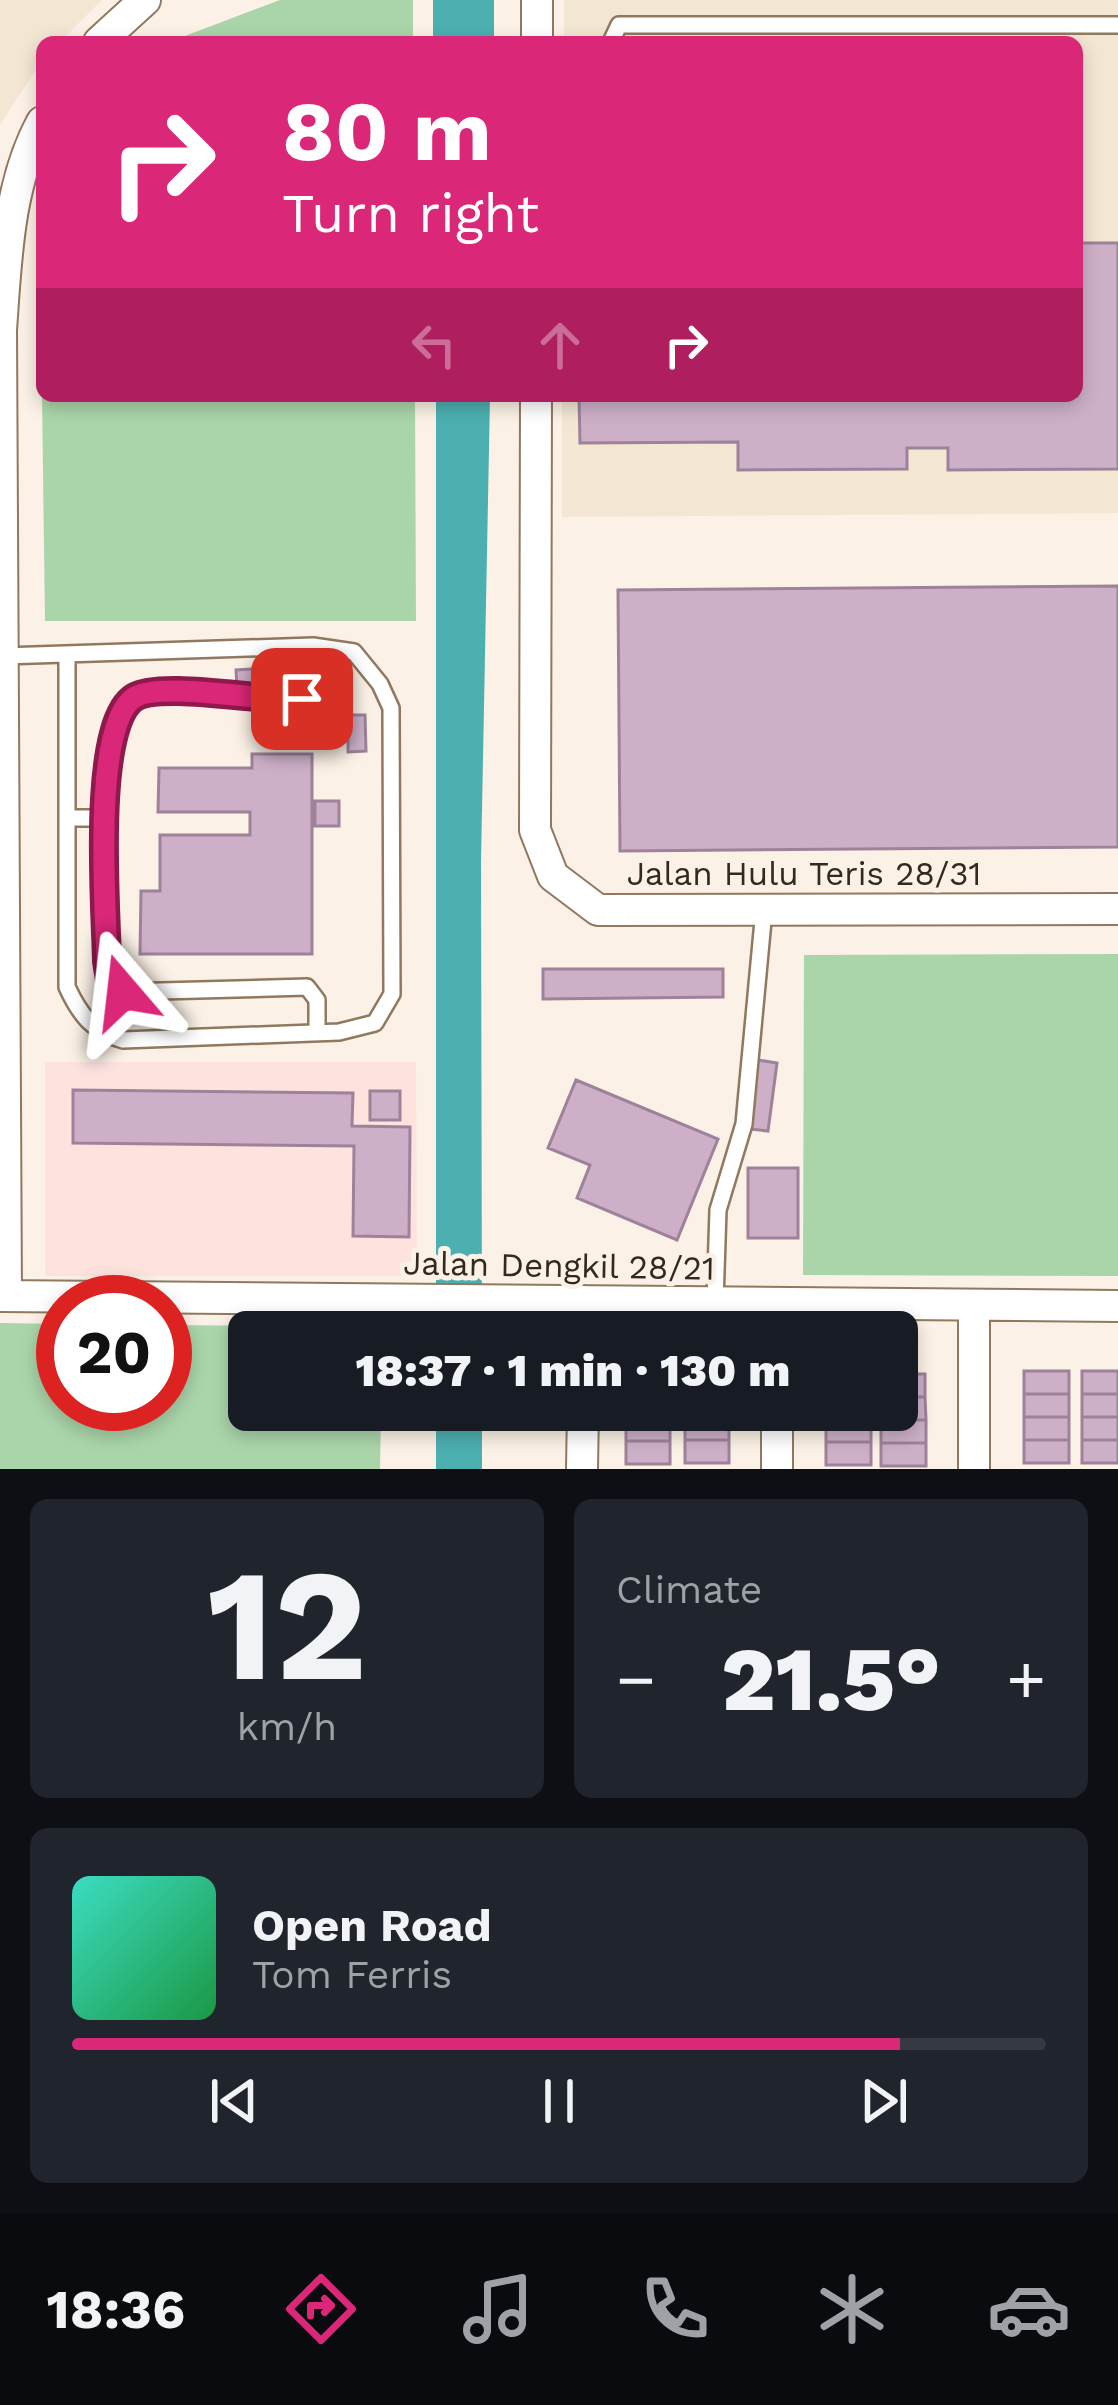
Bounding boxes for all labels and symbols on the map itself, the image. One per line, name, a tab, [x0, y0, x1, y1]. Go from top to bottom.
pin	[251, 648, 353, 750]
street label: Jalan Hulu Teris 28/31	[627, 854, 981, 893]
position arrow	[60, 929, 186, 1055]
street label: Jalan Dengkil 28/21	[403, 1243, 715, 1288]
speed limit sign: 20	[36, 1275, 192, 1431]

